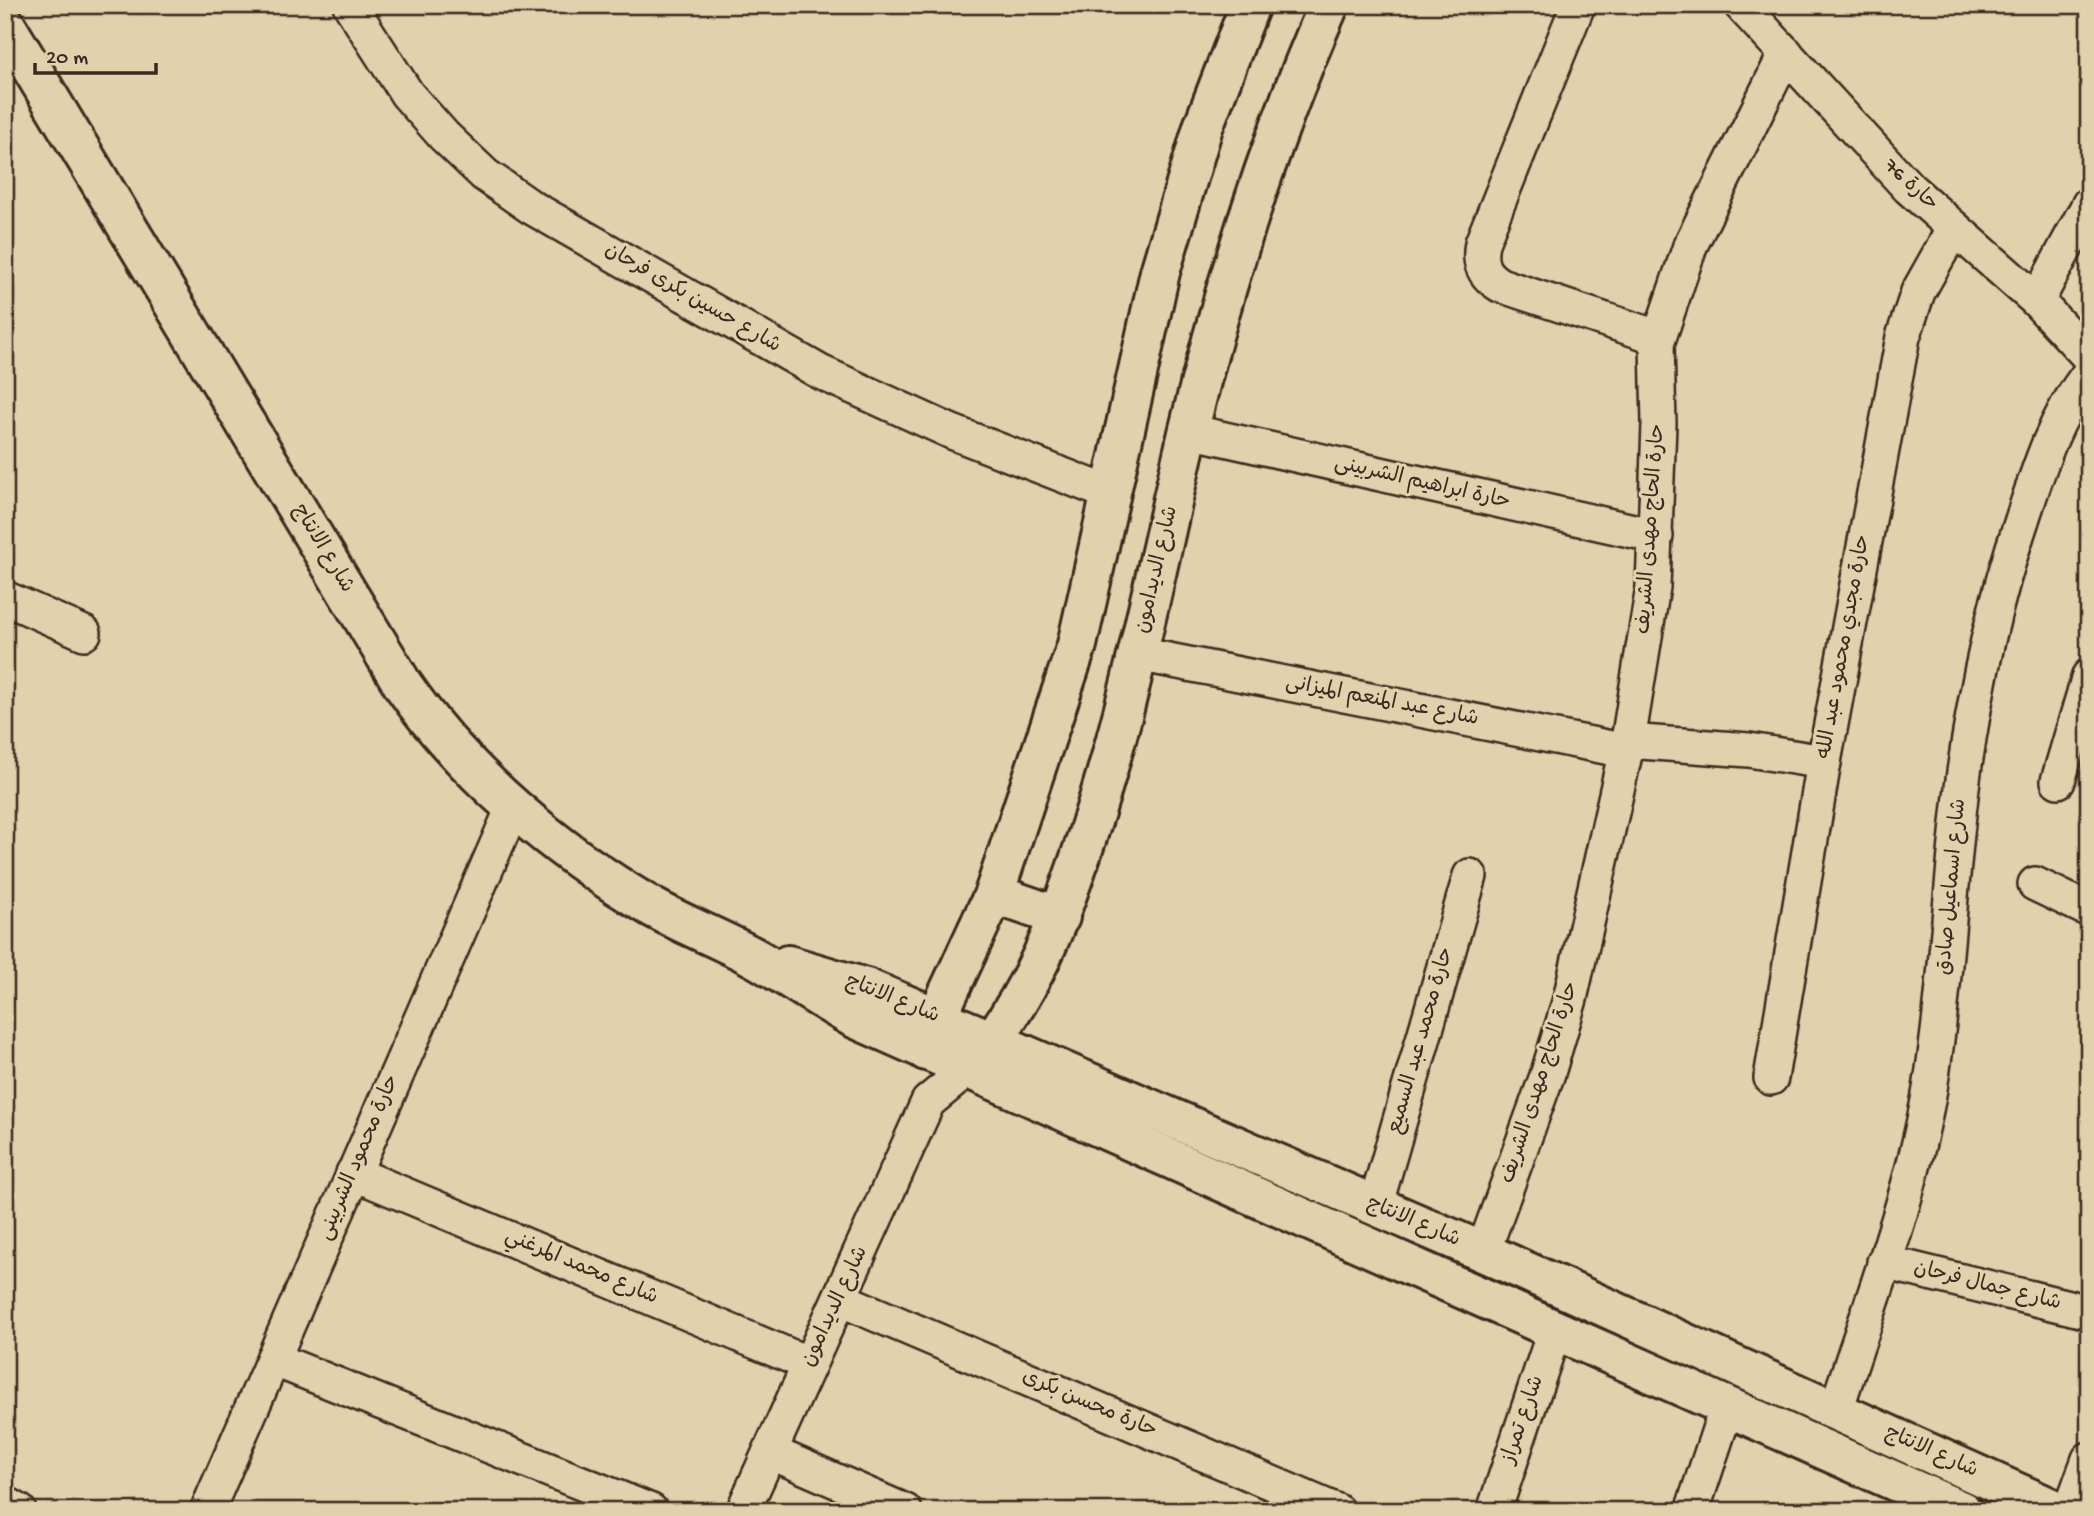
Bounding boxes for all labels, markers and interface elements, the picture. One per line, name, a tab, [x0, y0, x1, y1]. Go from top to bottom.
scale bar	[35, 32, 156, 76]
text: 20 m	[46, 47, 88, 72]
street label: حارة 76	[1877, 154, 1942, 217]
street label: شارع حسين بكرى فرحان	[599, 238, 785, 360]
street label: حارة الحاج مهدى الشريف	[1632, 423, 1672, 635]
street label: حارة ابراهيم الشربينى	[1332, 452, 1512, 516]
street label: شارع الانتاج	[286, 500, 358, 598]
street label: شارع الديدامون	[1131, 504, 1185, 636]
street label: حارة مجدي محمود عبد الله	[1813, 533, 1877, 761]
street label: شارع عبد المنعم الميزانى	[1283, 671, 1481, 733]
street label: شارع اسماعيل صادق	[1933, 798, 1973, 976]
street label: حارة محمد عبد السميع	[1383, 945, 1461, 1137]
street label: شارع الانتاج	[841, 970, 943, 1030]
street label: حارة الحاج مهدى الشريف	[1497, 979, 1585, 1187]
street label: حارة محمود الشربينى	[314, 1071, 406, 1245]
street label: شارع الانتاج	[1362, 1192, 1464, 1254]
street label: شارع محمد المرغني	[500, 1225, 661, 1314]
street label: شارع الديدامون	[797, 1243, 875, 1371]
street label: شارع جمال فرحان	[1911, 1257, 2063, 1317]
street label: حارة محسن بكرى	[1018, 1365, 1160, 1445]
street label: شارع تمراز	[1497, 1373, 1551, 1469]
street label: شارع الانتاج	[1881, 1421, 1981, 1485]

